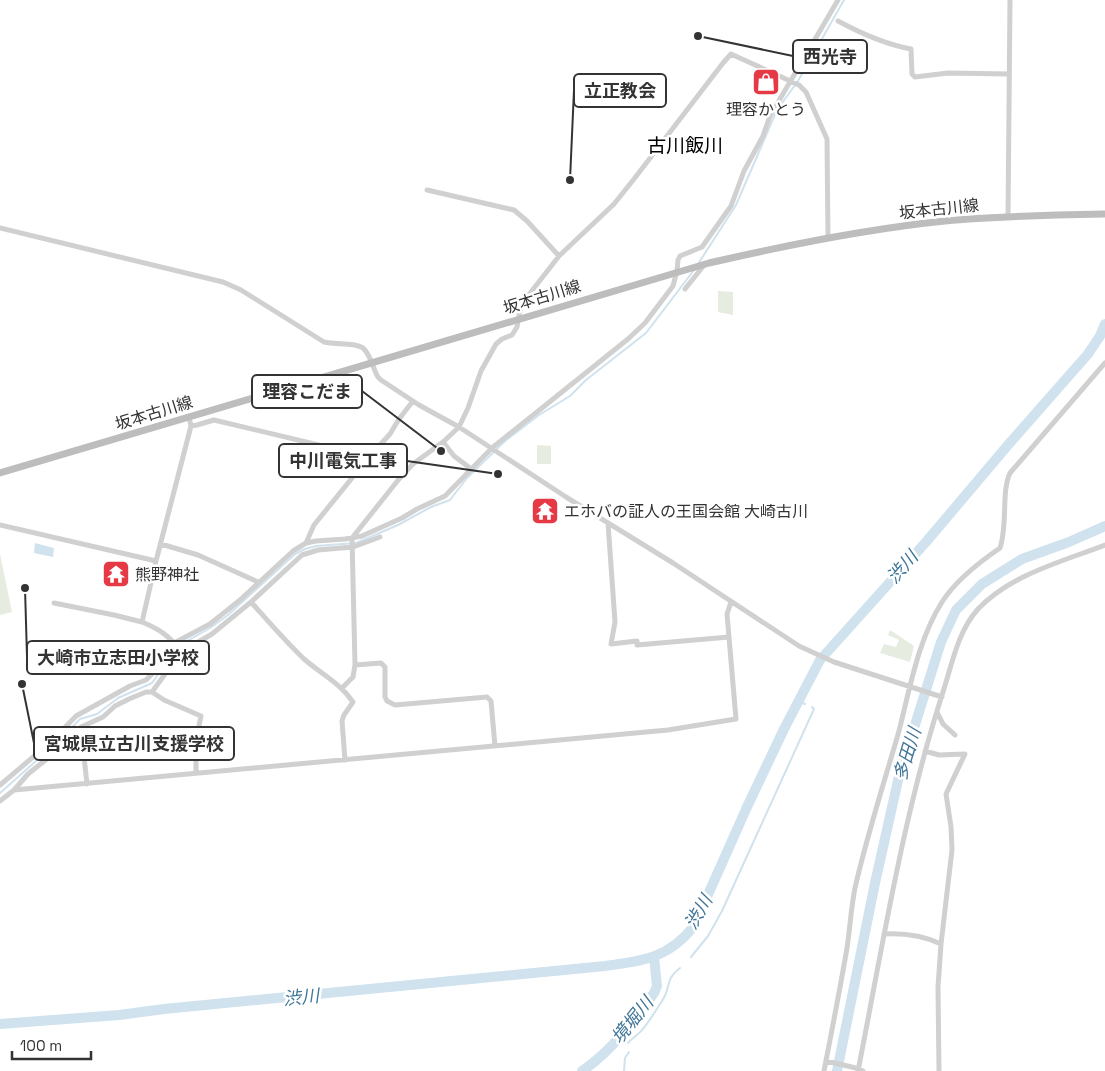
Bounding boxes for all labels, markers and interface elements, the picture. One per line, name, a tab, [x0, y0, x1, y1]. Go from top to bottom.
callout: 西光寺	[793, 40, 867, 73]
text: 西光寺	[803, 45, 857, 68]
shop icon: 理容かとう	[751, 67, 781, 97]
callout: 立正教会	[574, 74, 666, 107]
text: 立正教会	[584, 79, 656, 102]
place label: 理容かとう	[726, 99, 806, 120]
district label: 古川飯川	[647, 133, 723, 158]
street label: 坂本古川線	[898, 194, 980, 224]
street label: 坂本古川線	[501, 275, 583, 319]
callout: 理容こだま	[252, 375, 362, 408]
text: 理容こだま	[262, 380, 352, 403]
street label: 坂本古川線	[113, 391, 195, 435]
callout: 中川電気工事	[279, 444, 407, 477]
text: 中川電気工事	[289, 449, 397, 472]
temple icon: エホバの証人の王国会館 大崎古川	[530, 496, 560, 526]
place label: エホバの証人の王国会館 大崎古川	[564, 501, 808, 522]
water label: 渋川	[882, 544, 924, 588]
temple icon: 熊野神社	[101, 559, 131, 589]
place label: 熊野神社	[135, 564, 199, 585]
callout: 大崎市立志田小学校	[27, 641, 209, 674]
text: 大崎市立志田小学校	[37, 646, 199, 669]
water label: 多田川	[888, 723, 926, 783]
callout: 宮城県立古川支援学校	[34, 727, 234, 760]
text: 宮城県立古川支援学校	[44, 732, 224, 755]
water label: 渋川	[679, 889, 718, 933]
water label: 渋川	[282, 983, 322, 1010]
water label: 境堀川	[606, 990, 659, 1048]
scale bar	[12, 1028, 91, 1060]
text: 100 m	[20, 1036, 62, 1055]

